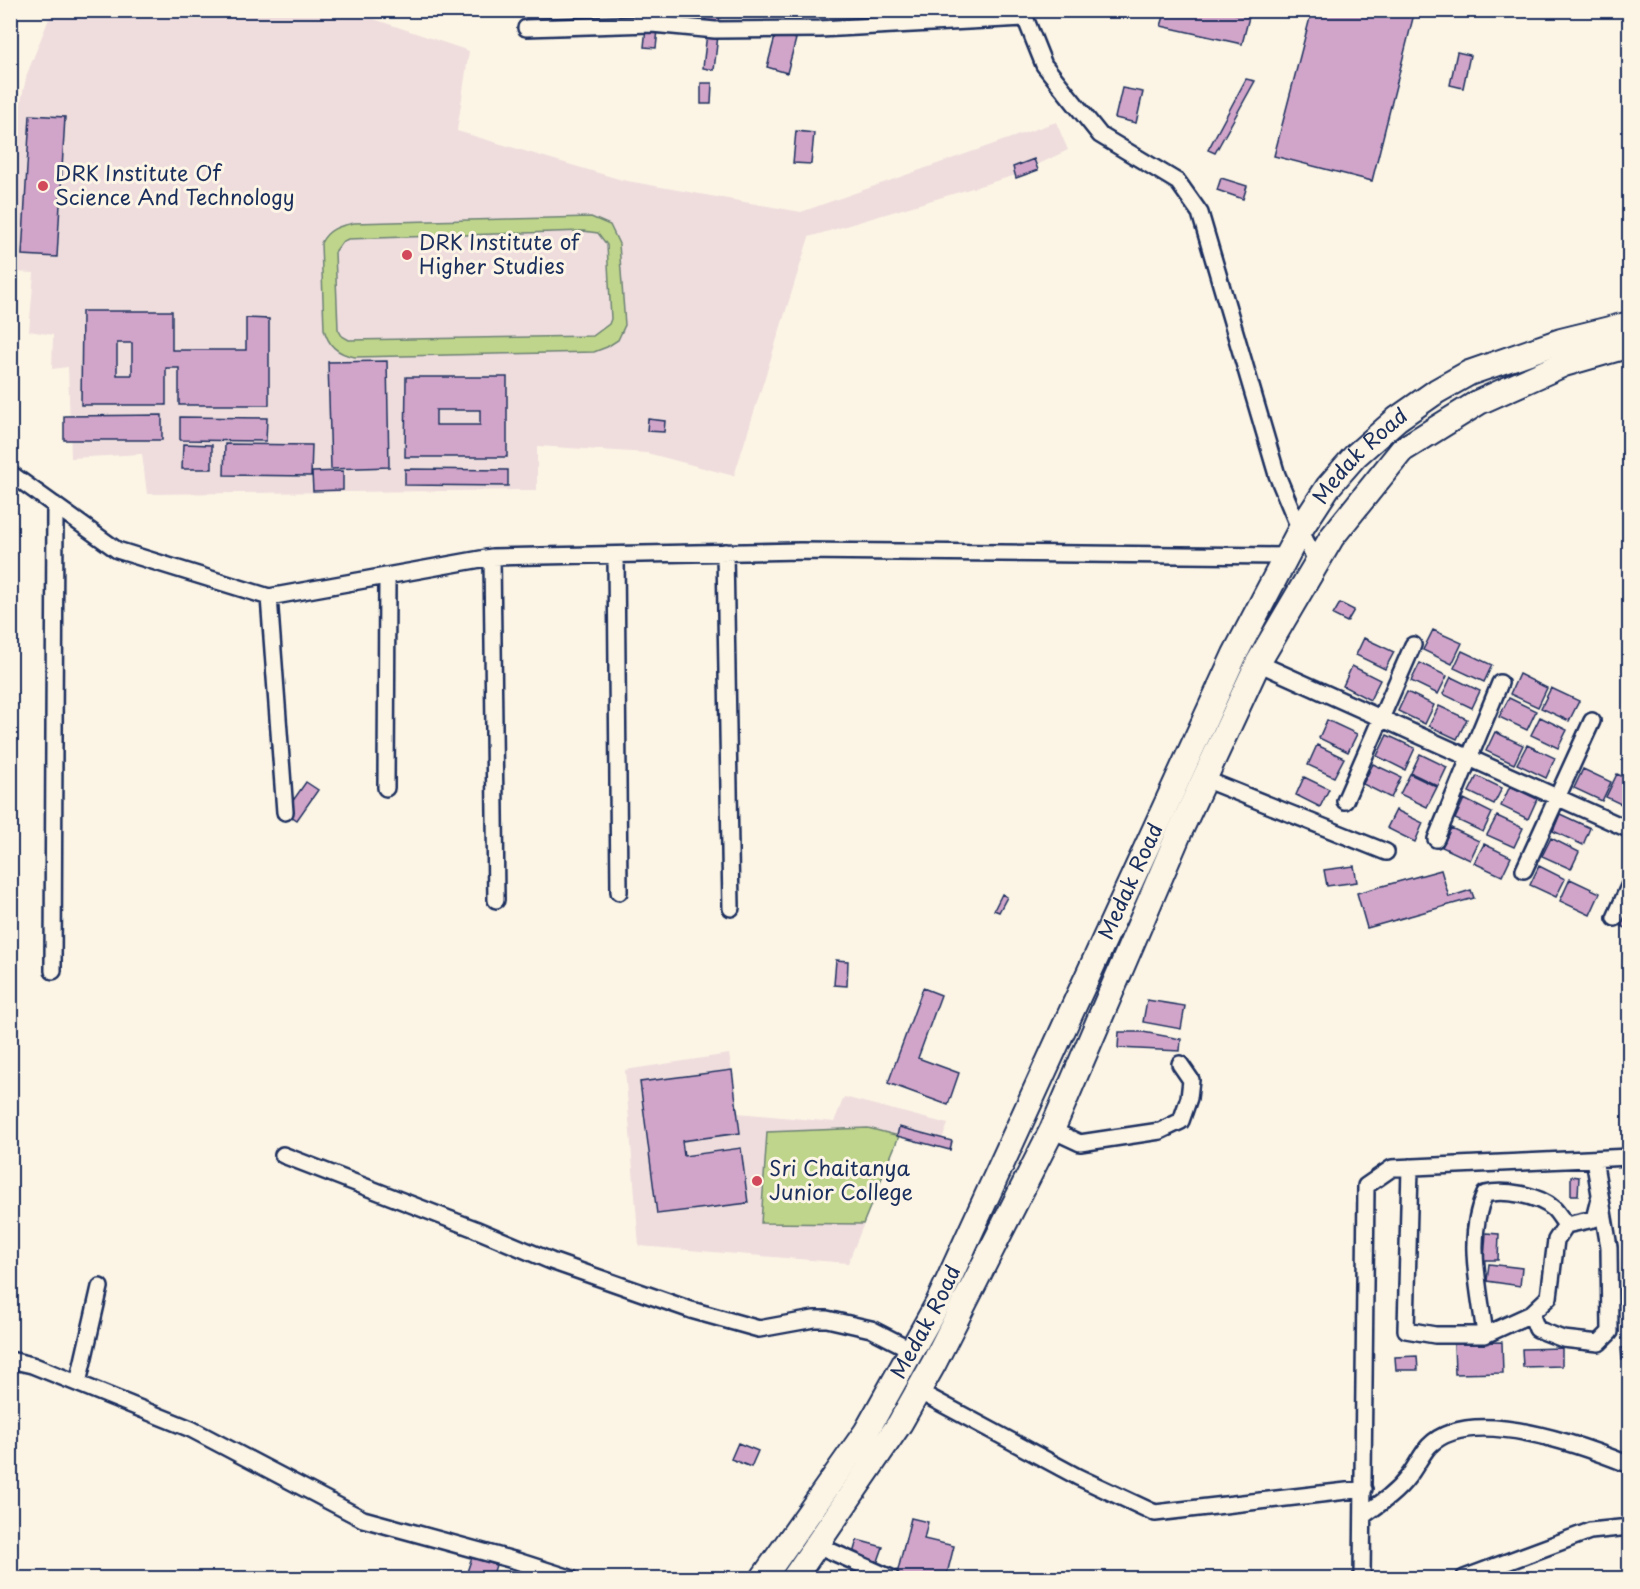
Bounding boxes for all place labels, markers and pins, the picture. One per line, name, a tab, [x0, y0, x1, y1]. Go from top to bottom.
place label: DRK Institute Of Science And Technology	[55, 156, 295, 212]
marker: DRK Institute Of Science And Technology	[36, 179, 50, 193]
place label: DRK Institute of Higher Studies	[419, 225, 581, 281]
marker: DRK Institute of Higher Studies	[400, 248, 414, 262]
place label: Sri Chaitanya Junior College	[769, 1151, 913, 1207]
marker: Sri Chaitanya Junior College	[750, 1174, 764, 1188]

